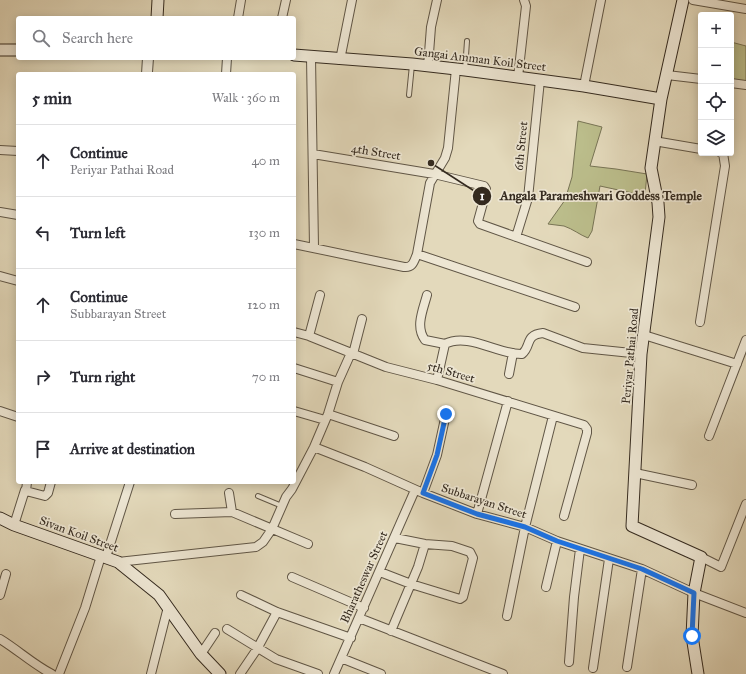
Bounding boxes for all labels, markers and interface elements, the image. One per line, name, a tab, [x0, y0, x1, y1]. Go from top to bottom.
map controls	[698, 12, 734, 156]
button: +	[698, 12, 734, 48]
search box	[16, 16, 296, 60]
icon: search	[30, 27, 52, 49]
text: Search here	[62, 29, 133, 47]
street label: Gangai Amman Koil Street	[413, 44, 547, 75]
button: −	[698, 48, 734, 84]
button: locate	[698, 84, 734, 120]
text: 5 min	[32, 88, 72, 109]
text: Walk · 360 m	[212, 90, 280, 106]
street label: 6th Street	[511, 120, 531, 171]
button: layers	[698, 120, 734, 156]
street label: 4th Street	[350, 141, 403, 163]
text: Continue	[70, 144, 128, 162]
icon: ahead	[32, 150, 54, 172]
text: 40 m	[251, 153, 280, 169]
text: Periyar Pathai Road	[70, 162, 174, 178]
callout: Angala Parameshwari Goddess Temple	[472, 183, 710, 208]
text: Angala Parameshwari Goddess Temple	[499, 188, 703, 204]
text: 1	[480, 189, 485, 203]
icon: left	[32, 222, 54, 244]
text: Turn left	[70, 224, 126, 242]
text: 130 m	[248, 225, 280, 241]
text: Continue	[70, 288, 128, 306]
icon: ahead	[32, 294, 54, 316]
text: 120 m	[247, 297, 280, 313]
text: Subbarayan Street	[70, 306, 166, 322]
street label: Periyar Pathai Road	[619, 308, 641, 404]
street label: 5th Street	[426, 359, 477, 386]
icon: right	[32, 366, 54, 388]
text: Turn right	[70, 368, 135, 386]
text: 70 m	[252, 369, 280, 385]
route end	[437, 405, 455, 423]
icon: arrive	[32, 438, 54, 460]
text: Arrive at destination	[70, 440, 195, 458]
street label: Subbarayan Street	[440, 481, 529, 522]
street label: Sivan Koil Street	[37, 513, 121, 555]
street label: Bharatheswar Street	[337, 528, 391, 625]
route start	[683, 627, 701, 645]

